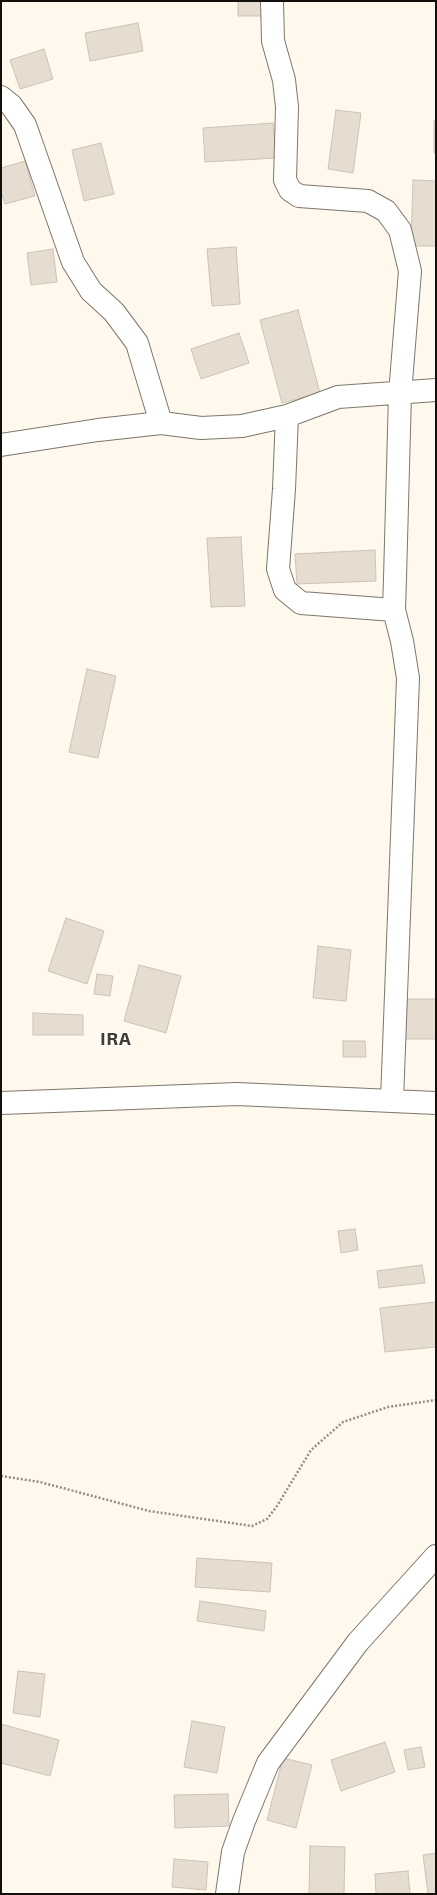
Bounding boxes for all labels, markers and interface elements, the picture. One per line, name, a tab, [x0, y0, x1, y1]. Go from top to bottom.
district label: IRA	[100, 1028, 132, 1050]

